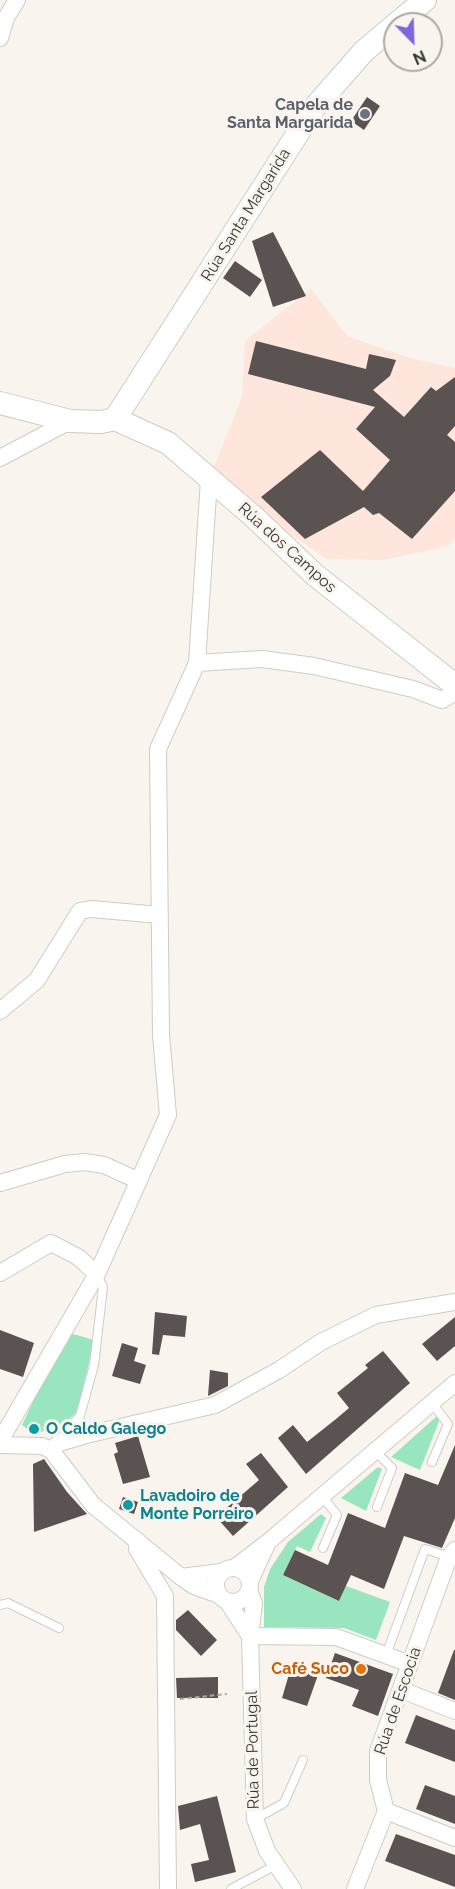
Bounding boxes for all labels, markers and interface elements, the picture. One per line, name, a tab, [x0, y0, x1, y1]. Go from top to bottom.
north arrow	[383, 12, 443, 72]
text: N	[410, 46, 429, 68]
place label: Capela de Santa Margarida	[227, 95, 353, 133]
marker: Capela de Santa Margarida	[358, 107, 372, 121]
street label: Rúa Santa Margarida	[197, 145, 295, 285]
street label: Rúa dos Campos	[234, 499, 340, 597]
place label: O Caldo Galego	[46, 1419, 166, 1439]
marker: O Caldo Galego	[27, 1422, 41, 1436]
place label: Lavadoiro de Monte Porreiro	[140, 1486, 254, 1524]
marker: Lavadoiro de Monte Porreiro	[121, 1498, 135, 1512]
street label: Rúa de Escocia	[371, 1645, 425, 1757]
place label: Café Suco	[271, 1659, 349, 1679]
marker: Café Suco	[354, 1662, 368, 1676]
street label: Rúa de Portugal	[242, 1690, 264, 1810]

